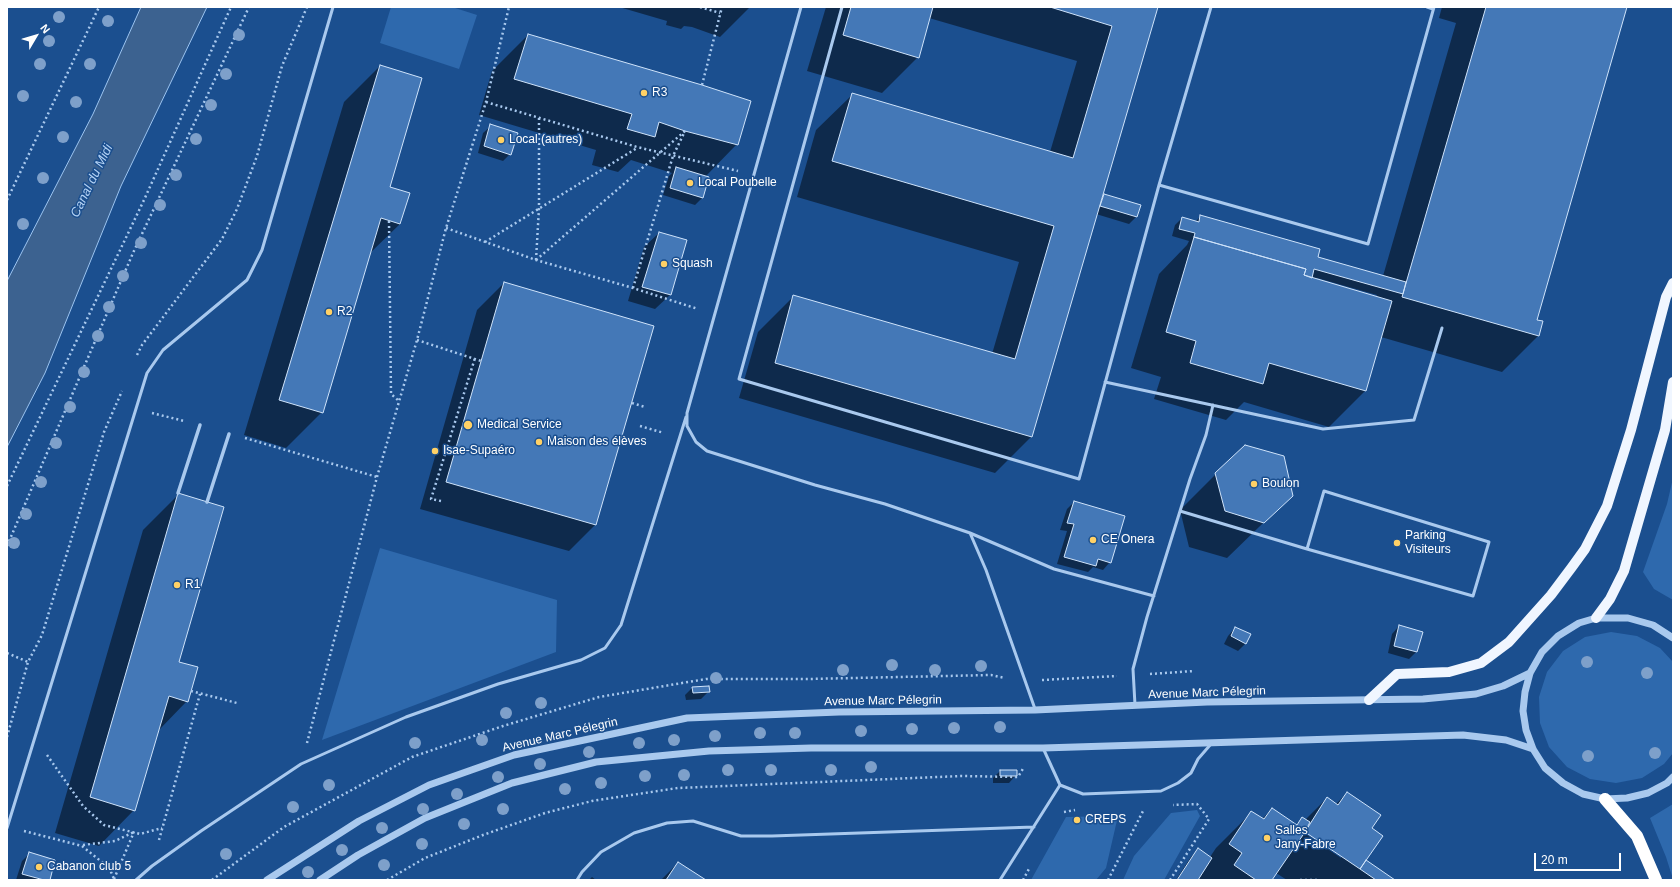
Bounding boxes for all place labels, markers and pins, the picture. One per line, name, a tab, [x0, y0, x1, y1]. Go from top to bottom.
place label: R3	[652, 86, 667, 100]
marker: R3	[639, 88, 649, 98]
place label: Local (autres)	[509, 133, 582, 147]
marker: Local (autres)	[496, 135, 506, 145]
place label: Local Poubelle	[698, 176, 777, 190]
marker: Local Poubelle	[685, 178, 695, 188]
place label: Squash	[672, 257, 713, 271]
marker: Squash	[659, 259, 669, 269]
place label: R2	[337, 305, 352, 319]
marker: R2	[324, 307, 334, 317]
place label: Medical Service	[477, 418, 562, 432]
marker: Medical Service	[462, 419, 474, 431]
place label: Maison des élèves	[547, 435, 646, 449]
marker: Maison des élèves	[534, 437, 544, 447]
place label: Isae-Supaéro	[443, 444, 515, 458]
marker: Isae-Supaéro	[430, 446, 440, 456]
place label: Boulon	[1262, 477, 1299, 491]
marker: Boulon	[1249, 479, 1259, 489]
place label: Parking Visiteurs	[1405, 529, 1451, 557]
place label: CE Onera	[1101, 533, 1154, 547]
marker: CE Onera	[1088, 535, 1098, 545]
marker: Parking Visiteurs	[1392, 538, 1402, 548]
place label: R1	[185, 578, 200, 592]
marker: R1	[172, 580, 182, 590]
place label: CREPS	[1085, 813, 1126, 827]
marker: CREPS	[1072, 815, 1082, 825]
place label: Salles Jany-Fabre	[1275, 824, 1336, 852]
marker: Salles Jany-Fabre	[1262, 833, 1272, 843]
place label: Cabanon club 5	[47, 860, 131, 874]
marker: Cabanon club 5	[34, 862, 44, 872]

